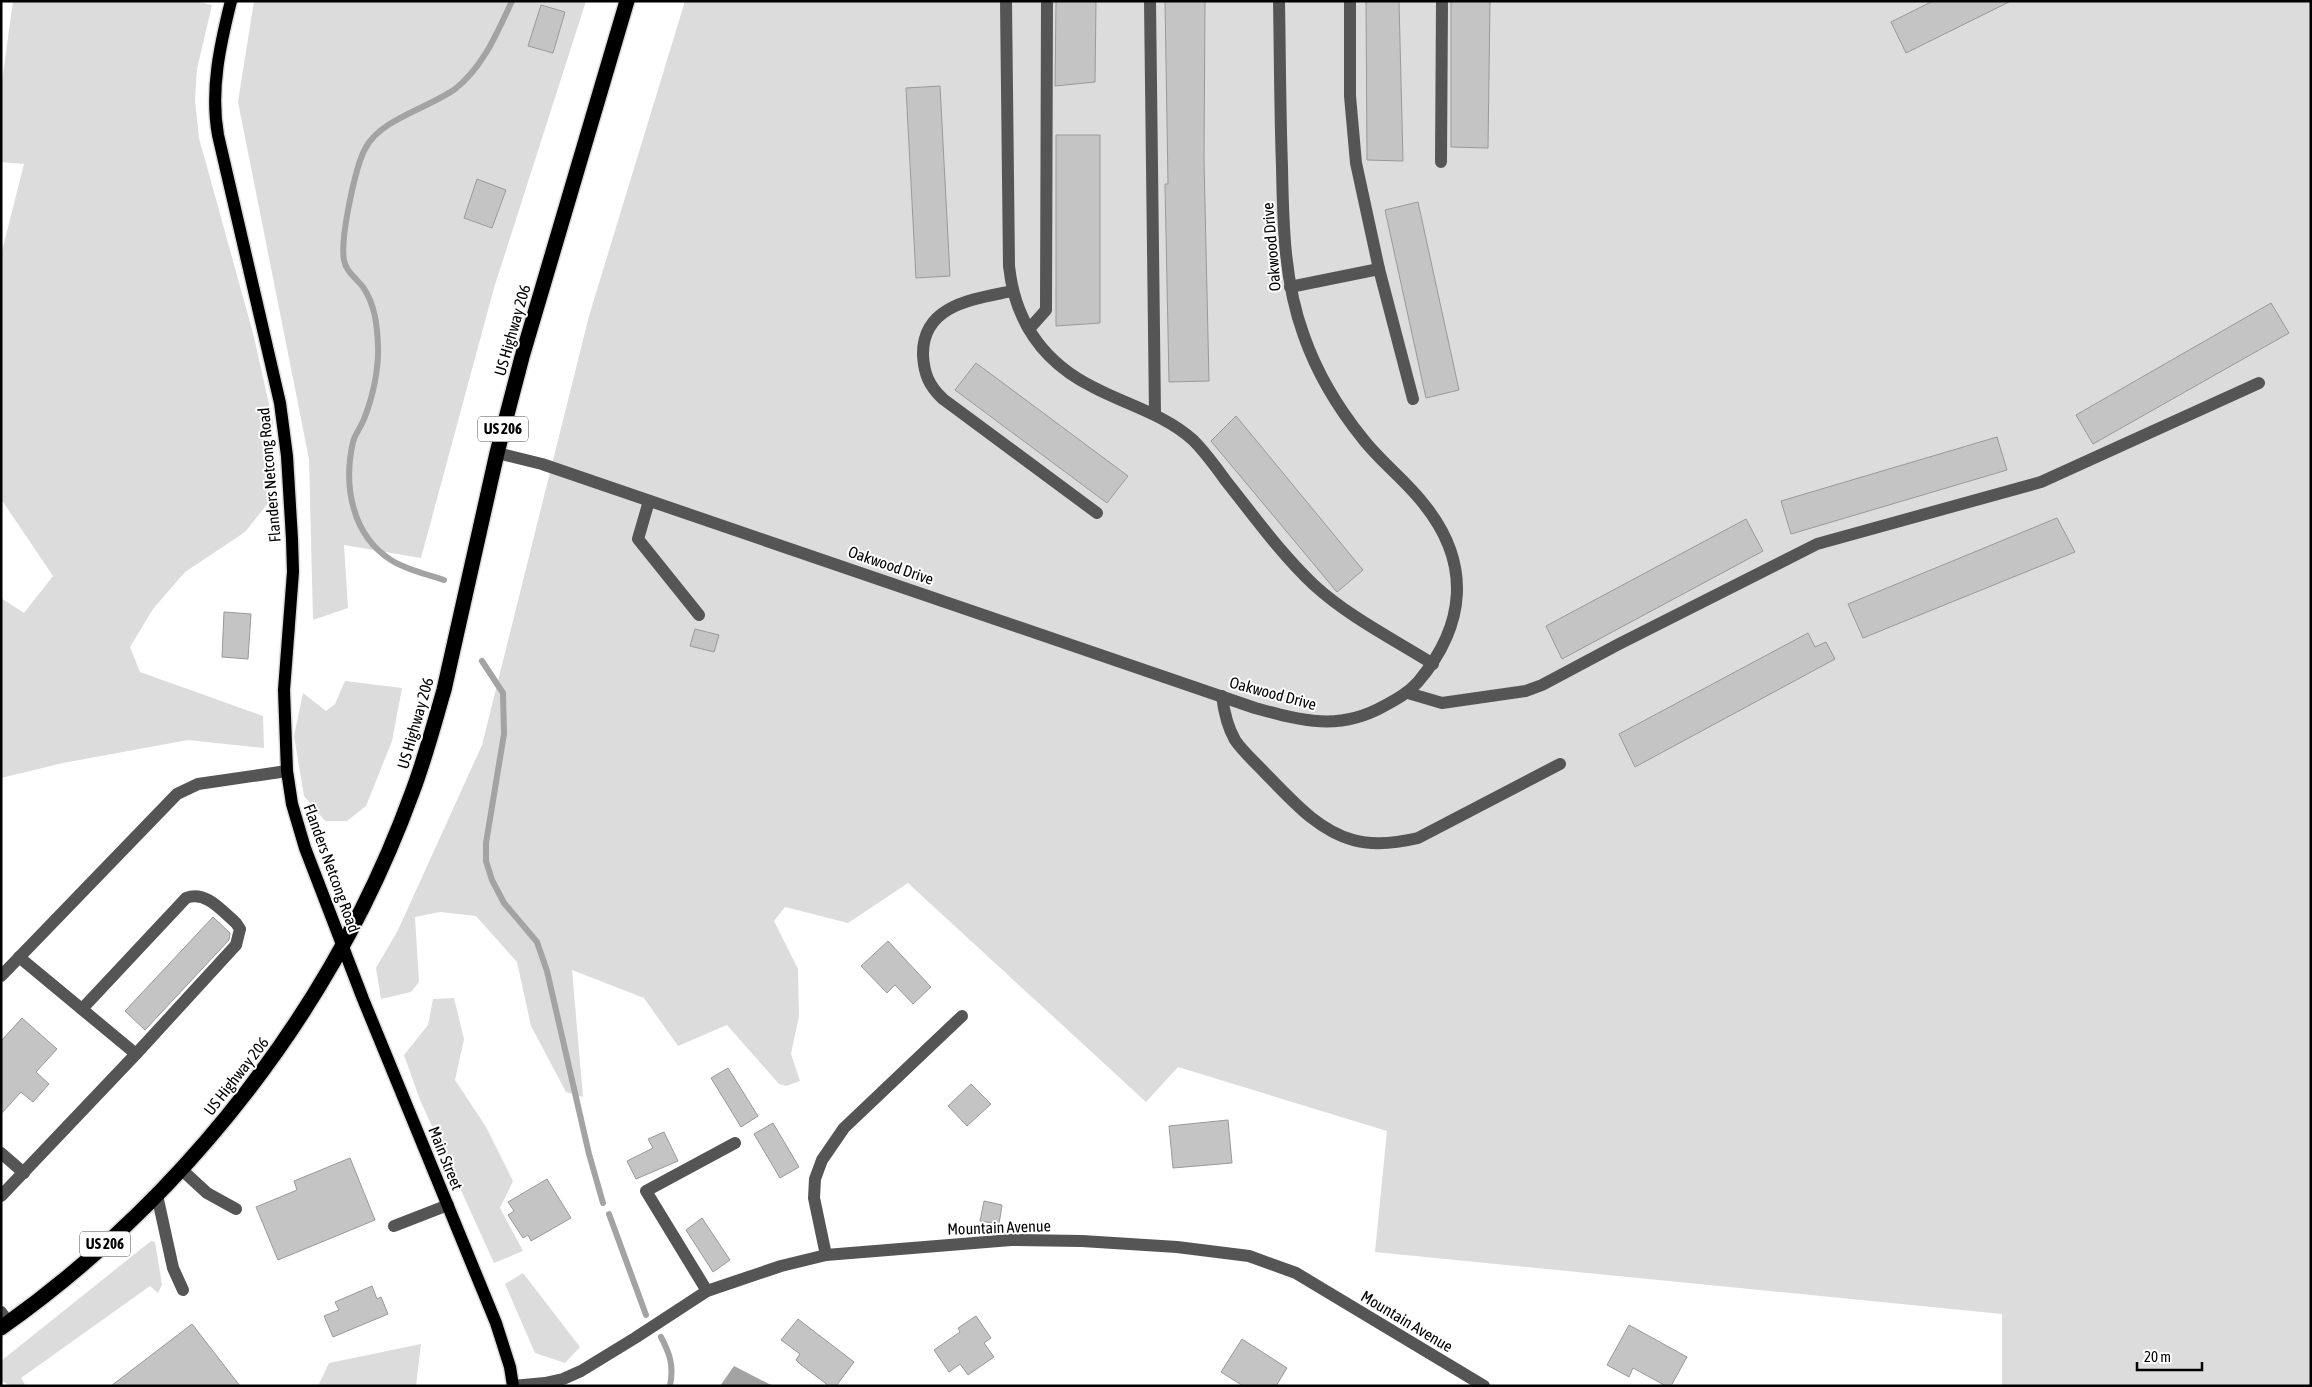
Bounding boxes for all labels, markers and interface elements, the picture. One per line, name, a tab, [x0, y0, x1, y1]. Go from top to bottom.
street label: Oakwood Drive	[1258, 202, 1284, 292]
street label: US Highway 206	[490, 282, 535, 378]
street label: Flanders Netcong Road	[254, 407, 285, 543]
road number: US 206	[478, 416, 528, 442]
street label: Oakwood Drive	[846, 542, 936, 588]
street label: Oakwood Drive	[1228, 673, 1318, 713]
street label: US Highway 206	[393, 675, 438, 771]
street label: Flanders Netcong Road	[299, 801, 364, 935]
street label: US Highway 206	[200, 1033, 273, 1119]
street label: Main Street	[425, 1124, 467, 1193]
street label: Mountain Avenue	[947, 1216, 1051, 1238]
road number: US 206	[80, 1232, 130, 1256]
street label: Mountain Avenue	[1358, 1287, 1456, 1355]
scale bar	[2137, 1340, 2202, 1372]
text: 20 m	[2144, 1348, 2171, 1365]

